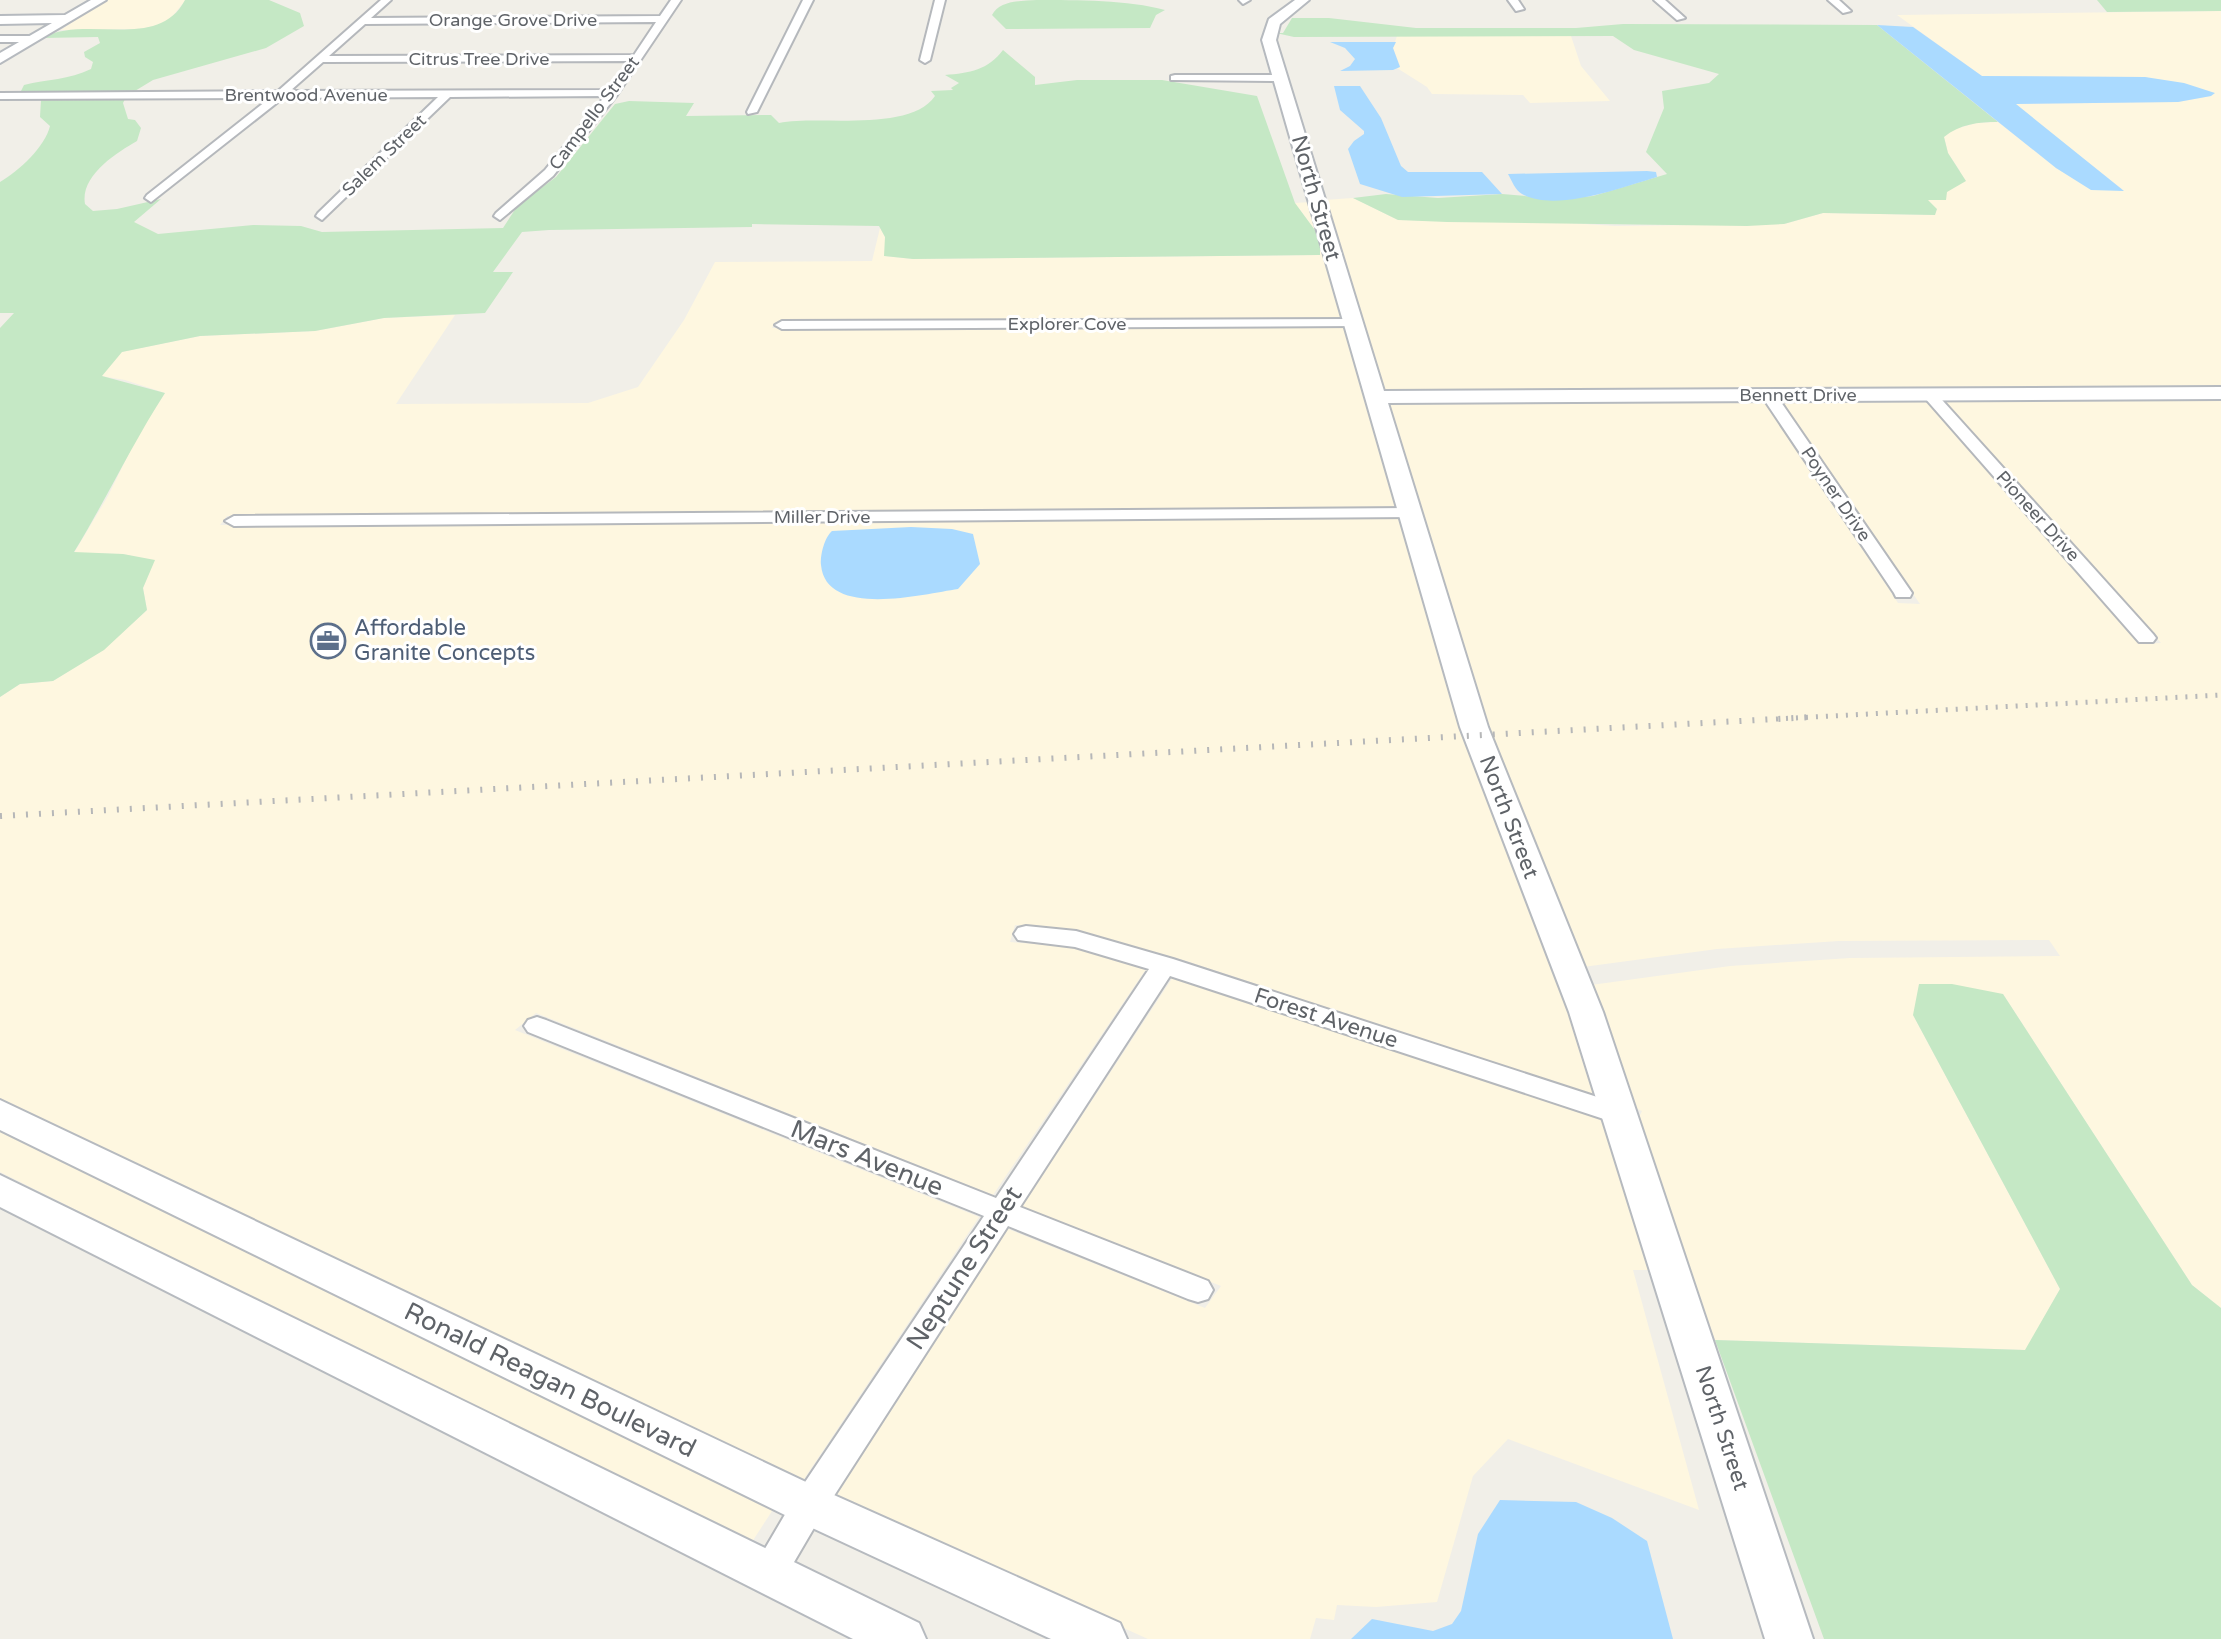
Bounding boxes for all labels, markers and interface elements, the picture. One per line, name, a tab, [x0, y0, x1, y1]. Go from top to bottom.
street label: Orange Grove Drive	[429, 9, 597, 31]
street label: Citrus Tree Drive	[409, 48, 549, 70]
street label: Campello Street	[544, 52, 644, 174]
street label: Brentwood Avenue	[224, 84, 388, 106]
street label: Salem Street	[337, 109, 431, 201]
street label: North Street	[1286, 132, 1346, 264]
street label: Explorer Cove	[1007, 313, 1127, 335]
street label: Bennett Drive	[1739, 384, 1857, 406]
street label: Poyner Drive	[1796, 443, 1876, 545]
street label: Pioneer Drive	[1991, 466, 2085, 566]
street label: Miller Drive	[774, 506, 870, 528]
place label: Affordable Granite Concepts	[354, 615, 535, 666]
office icon: Affordable Granite Concepts	[309, 622, 347, 660]
street label: North Street	[1474, 752, 1544, 882]
street label: Forest Avenue	[1251, 982, 1401, 1054]
street label: Mars Avenue	[786, 1113, 948, 1203]
street label: Neptune Street	[900, 1180, 1028, 1356]
street label: Ronald Reagan Boulevard	[399, 1296, 701, 1464]
street label: North Street	[1690, 1362, 1754, 1494]

